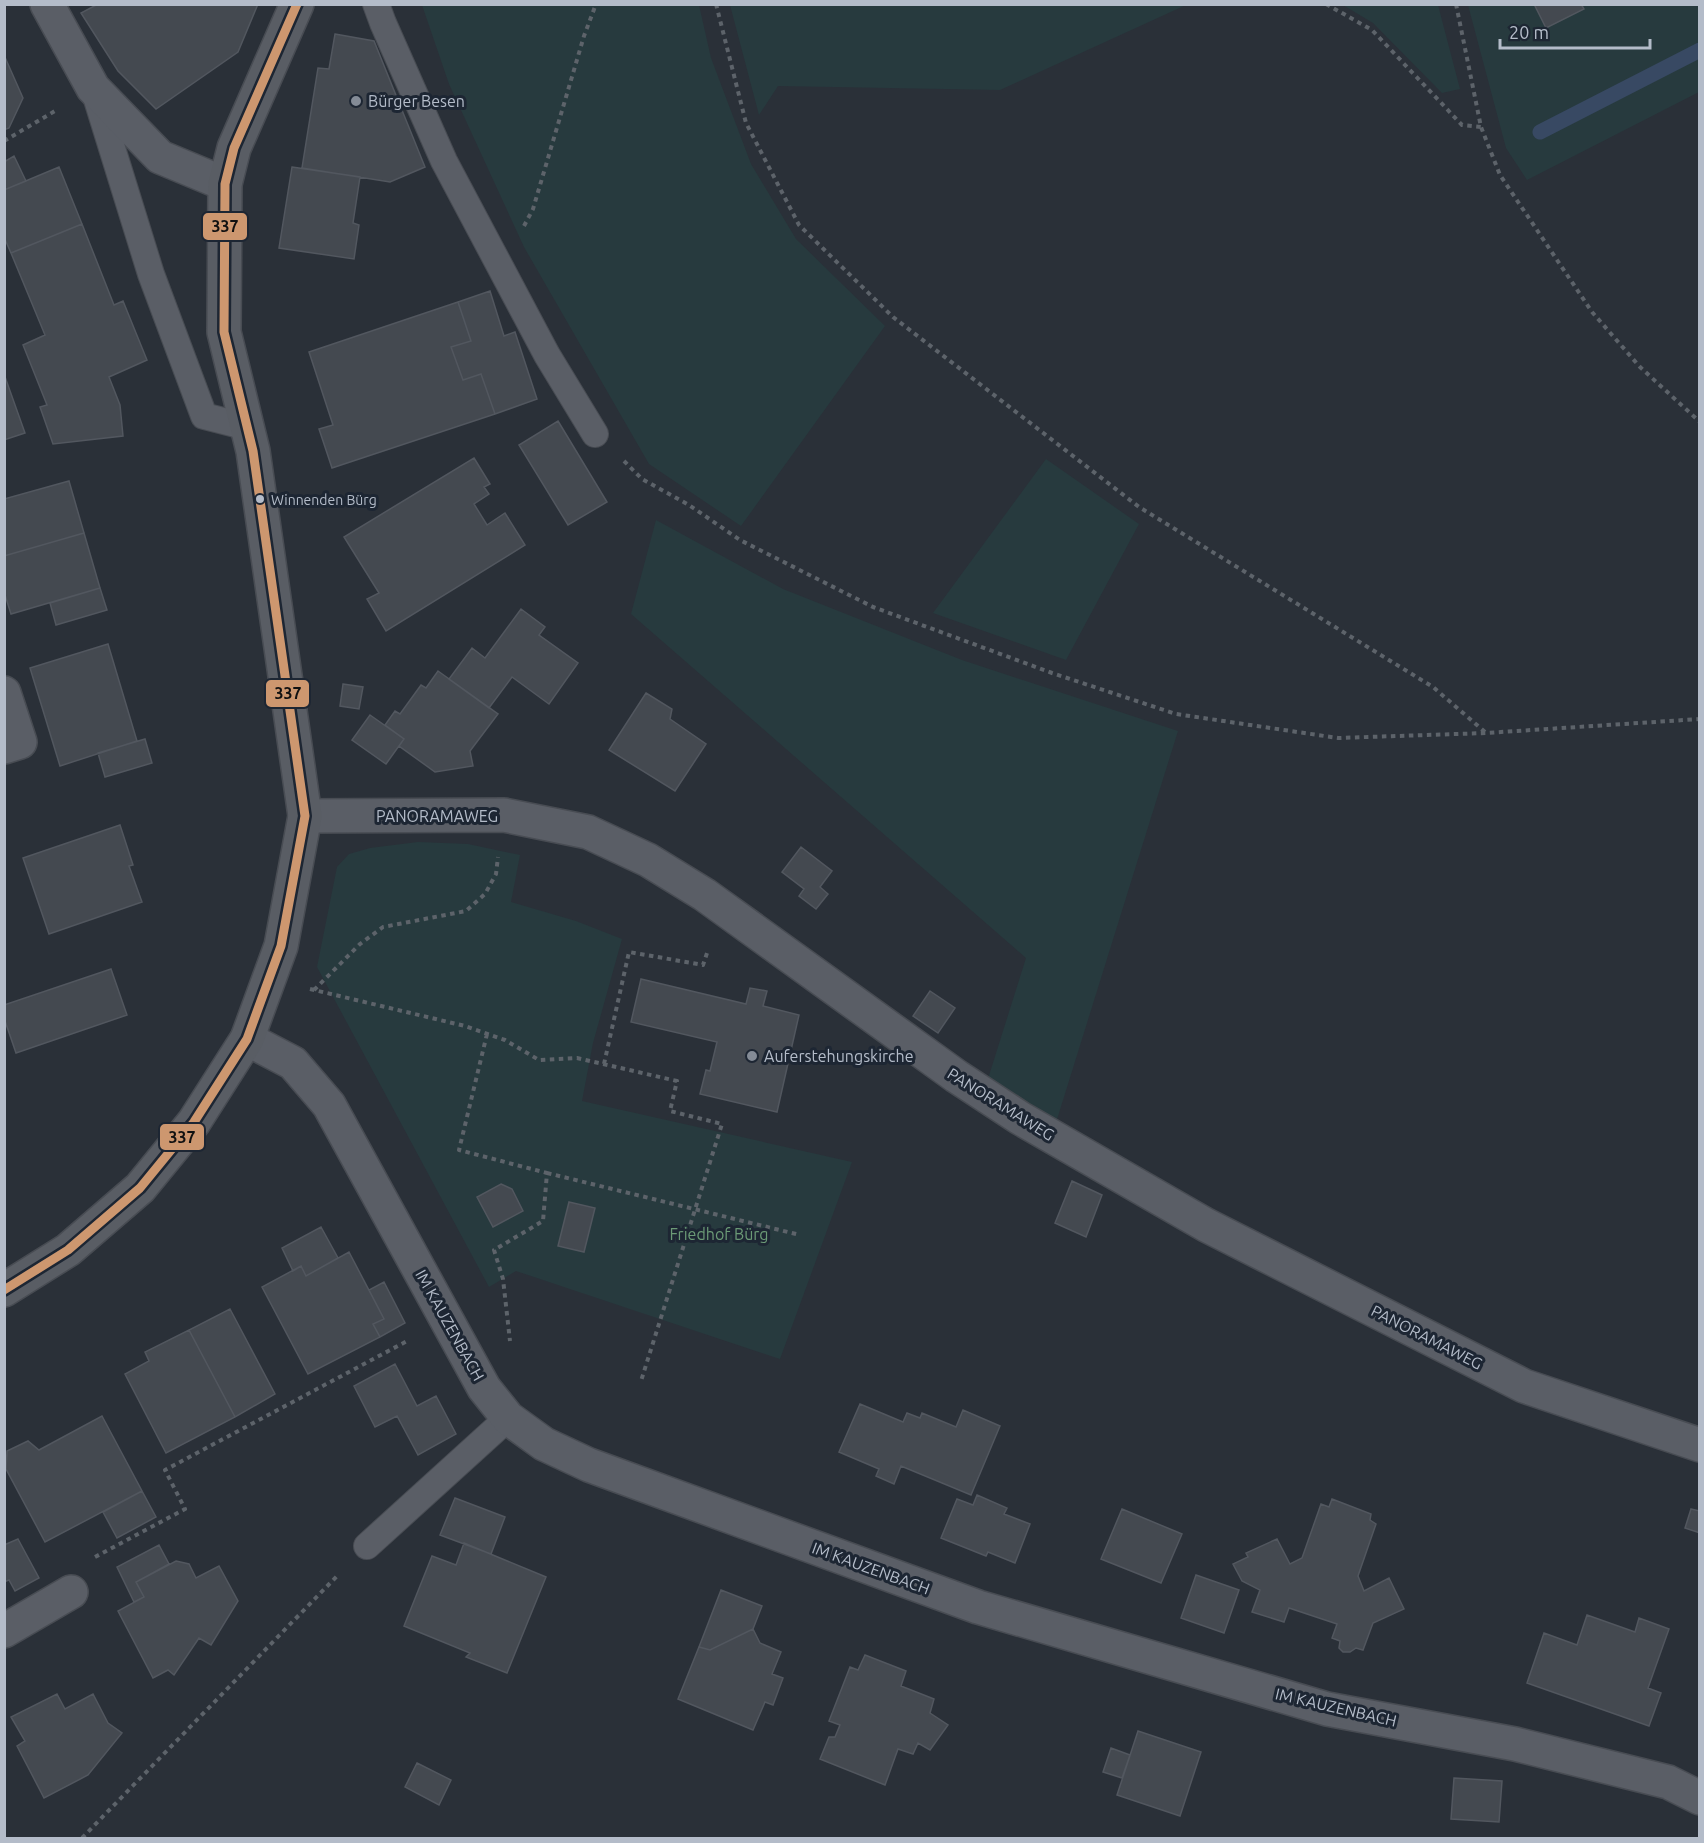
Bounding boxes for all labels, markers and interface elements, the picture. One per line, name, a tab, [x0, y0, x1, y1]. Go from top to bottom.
scale bar	[1500, 12, 1650, 50]
text: 20 m	[1509, 22, 1549, 42]
place label: Bürger Besen	[368, 92, 465, 110]
marker: Bürger Besen	[349, 94, 363, 108]
line badge: 337	[202, 212, 248, 241]
text: 337	[211, 217, 239, 235]
place label: Winnenden Bürg	[271, 492, 377, 508]
marker: Winnenden Bürg	[254, 493, 266, 505]
line badge: 337	[265, 679, 310, 708]
text: 337	[274, 684, 302, 702]
street label: PANORAMAWEG	[376, 807, 498, 825]
place label: Auferstehungskirche	[764, 1047, 914, 1065]
marker: Auferstehungskirche	[745, 1049, 759, 1063]
street label: PANORAMAWEG	[944, 1064, 1058, 1144]
line badge: 337	[159, 1123, 205, 1151]
text: 337	[168, 1128, 196, 1146]
park label: Friedhof Bürg	[669, 1225, 769, 1243]
street label: IM KAUZENBACH	[412, 1266, 488, 1384]
street label: PANORAMAWEG	[1368, 1301, 1486, 1373]
street label: IM KAUZENBACH	[810, 1538, 932, 1598]
street label: IM KAUZENBACH	[1274, 1684, 1398, 1730]

